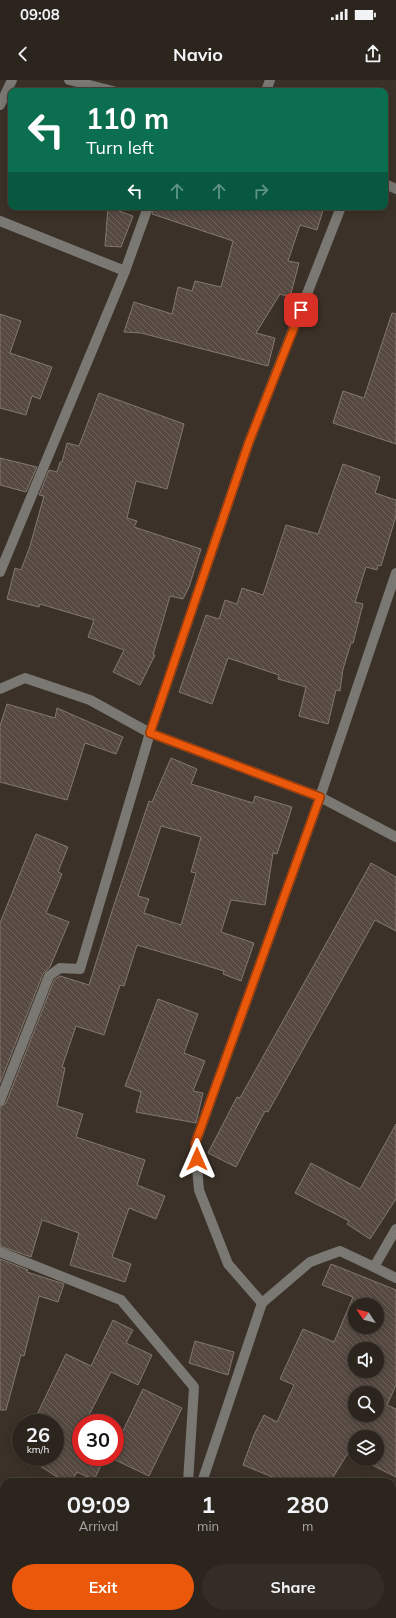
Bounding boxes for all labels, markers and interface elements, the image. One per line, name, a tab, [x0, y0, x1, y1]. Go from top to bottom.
text: 09:08	[20, 5, 60, 24]
icon: back	[12, 43, 34, 65]
text: Navio	[173, 43, 223, 66]
icon: share	[362, 43, 384, 65]
text: 110 m	[86, 101, 169, 136]
icon: left	[20, 104, 72, 156]
text: Turn left	[86, 136, 154, 159]
icon: left	[124, 180, 146, 202]
icon: ahead	[166, 180, 188, 202]
icon: ahead	[208, 180, 230, 202]
icon: right	[250, 180, 272, 202]
pin	[284, 293, 318, 327]
icon: arrive	[290, 299, 312, 321]
position arrow	[176, 1138, 218, 1180]
north arrow	[348, 1298, 384, 1334]
map controls	[348, 1298, 384, 1466]
button: sound	[348, 1342, 384, 1378]
button: search	[348, 1386, 384, 1422]
speed limit sign: 30	[72, 1414, 124, 1466]
text: 26	[26, 1422, 50, 1447]
button: layers	[348, 1430, 384, 1466]
text: km/h	[27, 1443, 49, 1456]
text: 09:09	[67, 1489, 130, 1519]
text: 1	[201, 1489, 215, 1519]
text: 280	[286, 1489, 329, 1519]
text: Arrival	[79, 1518, 118, 1534]
text: min	[197, 1518, 219, 1534]
text: m	[302, 1518, 313, 1534]
button: Exit	[12, 1564, 194, 1610]
button: Share	[202, 1564, 384, 1610]

